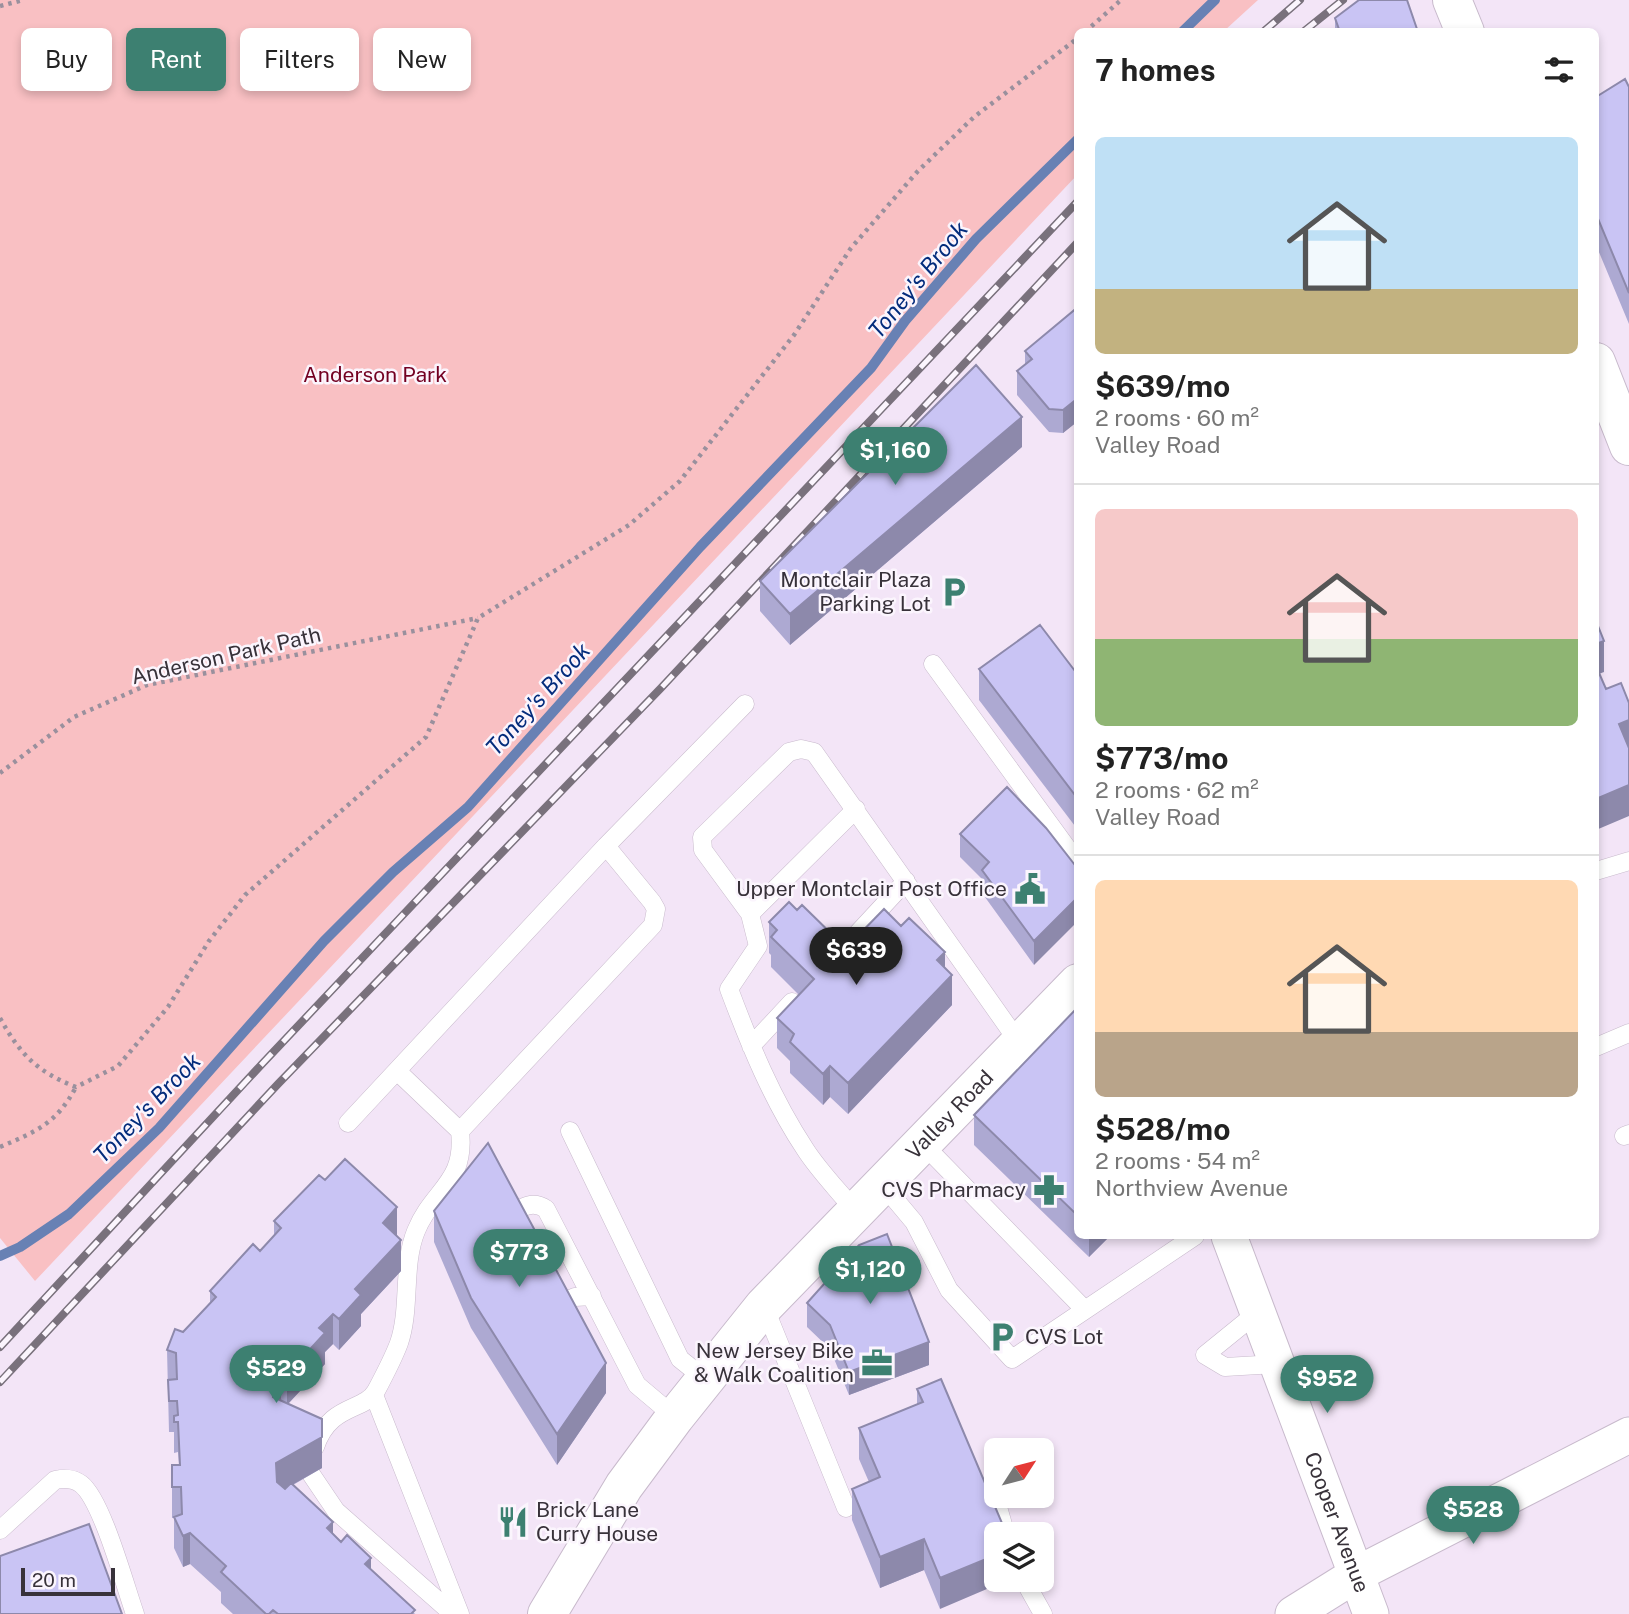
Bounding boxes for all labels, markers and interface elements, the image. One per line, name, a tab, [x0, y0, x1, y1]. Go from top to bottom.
chip: Buy	[21, 28, 112, 91]
chip: Rent	[126, 28, 226, 91]
chip: Filters	[240, 28, 359, 91]
chip: New	[373, 28, 471, 91]
icon: filters	[1540, 51, 1578, 89]
text: 7 homes	[1095, 52, 1216, 88]
icon: home	[1274, 183, 1400, 309]
water label: Toney's Brook	[862, 215, 973, 344]
park label: Anderson Park	[303, 362, 447, 387]
text: $639/mo	[1095, 368, 1230, 404]
text: 2 rooms · 60 m²	[1095, 404, 1259, 431]
pin: $1,160	[838, 428, 952, 487]
text: Valley Road	[1095, 431, 1220, 458]
text: $1,160	[859, 436, 931, 463]
icon: home	[1274, 555, 1400, 681]
place label: Montclair Plaza Parking Lot	[780, 567, 931, 616]
parking icon: Montclair Plaza Parking Lot	[937, 575, 971, 609]
street label: Anderson Park Path	[129, 622, 323, 689]
water label: Toney's Brook	[480, 636, 596, 761]
text: $773/mo	[1095, 740, 1228, 776]
text: 2 rooms · 62 m²	[1095, 776, 1259, 803]
text: Valley Road	[1095, 803, 1220, 830]
public building icon: Upper Montclair Post Office	[1013, 872, 1047, 906]
place label: Upper Montclair Post Office	[736, 876, 1007, 901]
icon: home	[1274, 926, 1400, 1052]
pin: $639	[815, 928, 897, 987]
text: $639	[825, 936, 887, 963]
water label: Toney's Brook	[87, 1047, 206, 1168]
street label: Valley Road	[901, 1065, 998, 1164]
text: $528/mo	[1095, 1111, 1230, 1147]
text: 2 rooms · 54 m²	[1095, 1147, 1260, 1174]
pharmacy icon: CVS Pharmacy	[1032, 1173, 1066, 1207]
text: Northview Avenue	[1095, 1174, 1288, 1201]
place label: CVS Pharmacy	[881, 1177, 1026, 1202]
pin: $773	[478, 1230, 560, 1289]
text: $773	[489, 1238, 549, 1265]
pin: $1,120	[813, 1246, 927, 1306]
text: $1,120	[834, 1255, 906, 1282]
parking icon: CVS Lot	[985, 1320, 1019, 1354]
place label: CVS Lot	[1025, 1324, 1104, 1349]
place label: New Jersey Bike & Walk Coalition	[694, 1338, 854, 1387]
pin: $529	[235, 1346, 317, 1405]
office icon: New Jersey Bike & Walk Coalition	[860, 1346, 894, 1380]
text: $529	[246, 1354, 306, 1381]
pin: $952	[1286, 1356, 1368, 1415]
text: $952	[1297, 1364, 1357, 1391]
north arrow	[984, 1438, 1054, 1508]
map controls	[984, 1438, 1054, 1592]
street label: Cooper Avenue	[1299, 1449, 1375, 1596]
pin: $528	[1432, 1486, 1514, 1546]
text: $528	[1442, 1495, 1504, 1522]
place label: Brick Lane Curry House	[536, 1497, 658, 1546]
restaurant icon: Brick Lane Curry House	[496, 1505, 530, 1539]
button: layers	[984, 1522, 1054, 1592]
scale bar	[21, 1565, 116, 1597]
text: 20 m	[32, 1569, 76, 1591]

